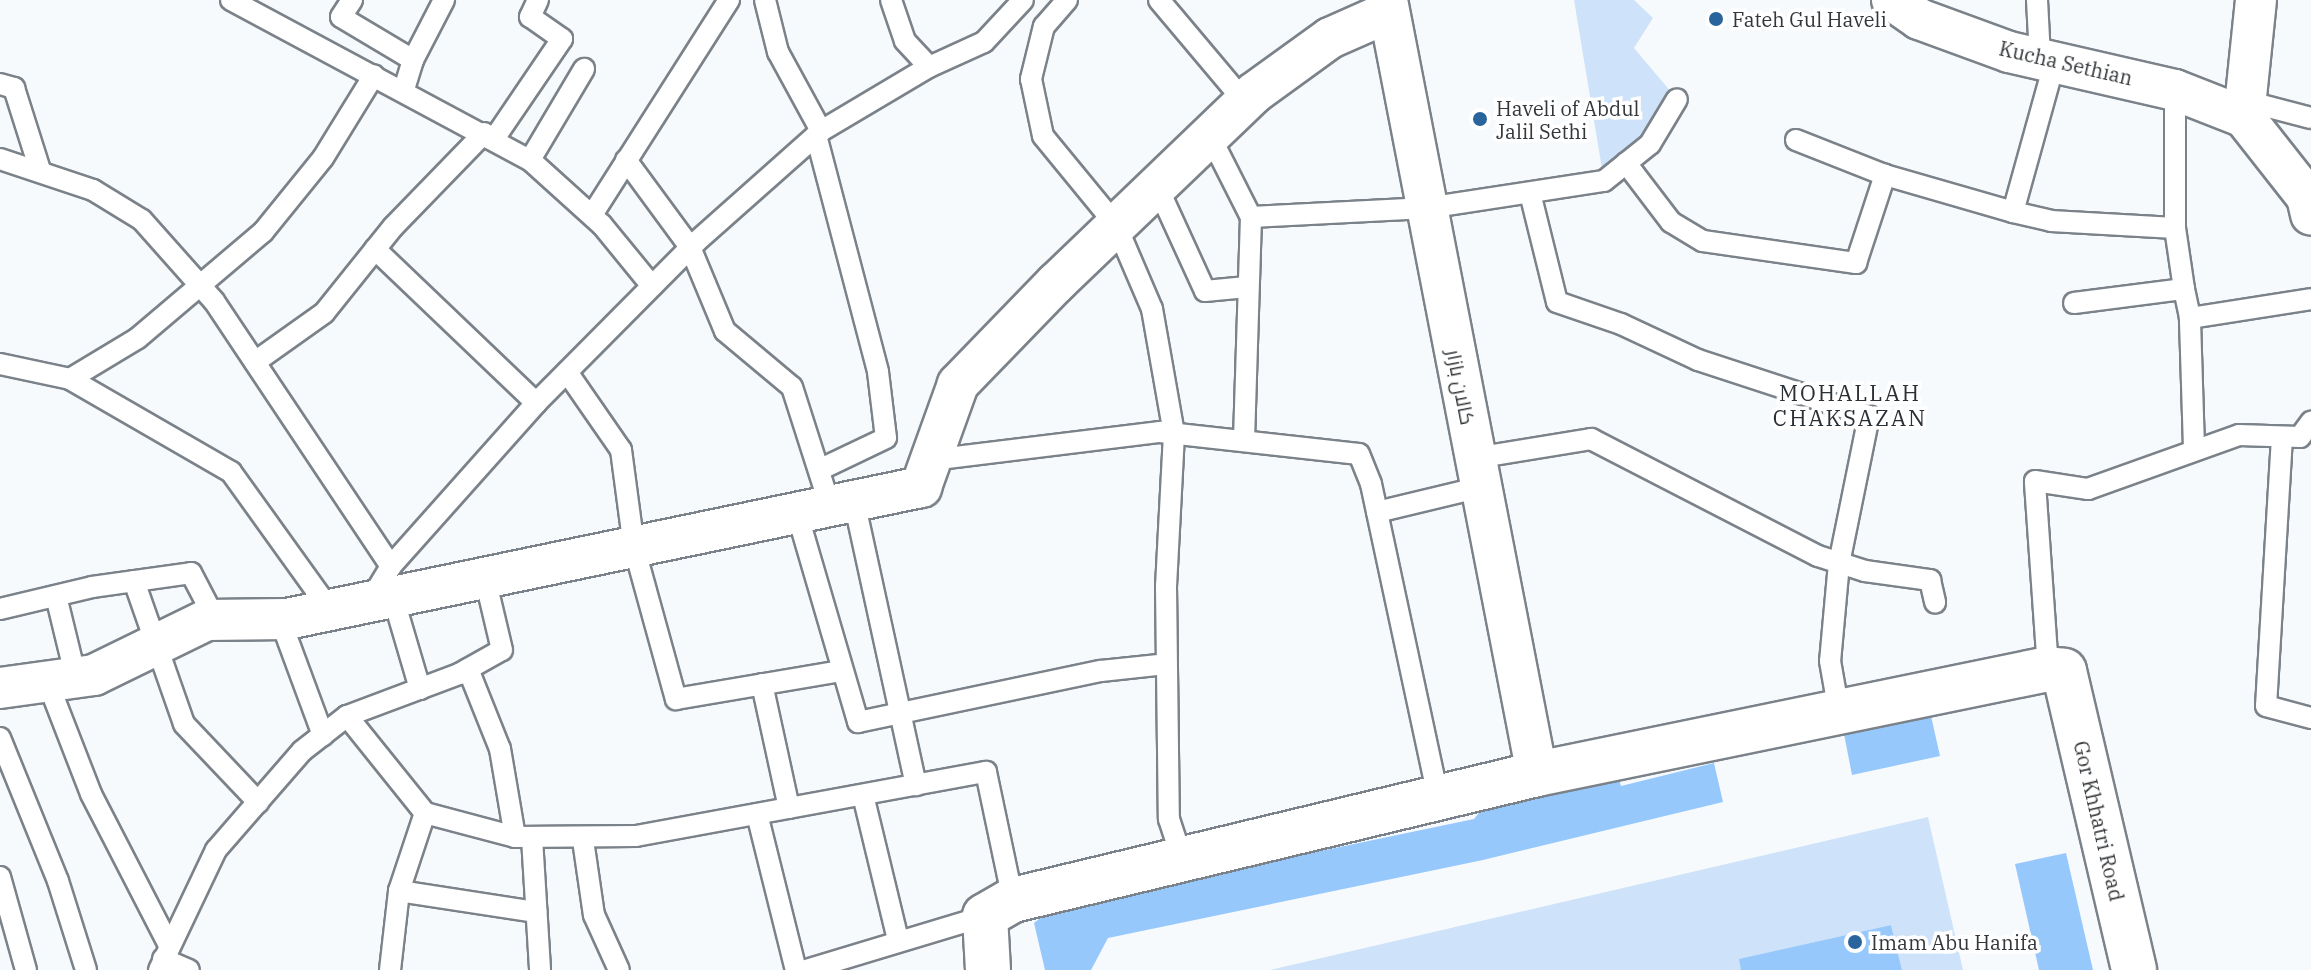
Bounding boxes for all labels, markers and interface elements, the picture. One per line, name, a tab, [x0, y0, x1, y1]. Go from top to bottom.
place label: Fateh Gul Haveli	[1732, 7, 1887, 31]
marker: Fateh Gul Haveli	[1707, 10, 1725, 28]
street label: Kucha Sethian	[1997, 36, 2135, 90]
place label: Haveli of Abdul Jalil Sethi	[1496, 96, 1640, 143]
marker: Haveli of Abdul Jalil Sethi	[1471, 110, 1489, 128]
street label: کالان بازار	[1442, 347, 1480, 427]
district label: MOHALLAH CHAKSAZAN	[1773, 379, 1927, 430]
street label: Gor Khhatri Road	[2069, 739, 2129, 903]
place label: Imam Abu Hanifa	[1871, 930, 2038, 954]
marker: Imam Abu Hanifa	[1846, 933, 1864, 951]

